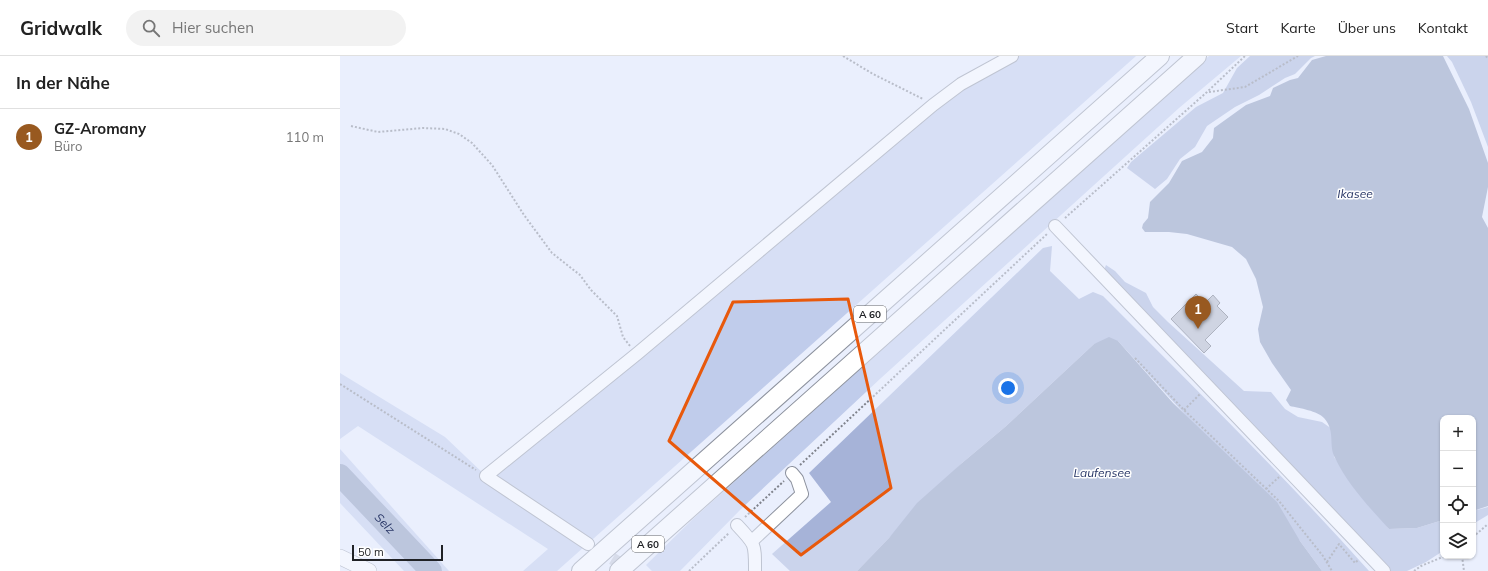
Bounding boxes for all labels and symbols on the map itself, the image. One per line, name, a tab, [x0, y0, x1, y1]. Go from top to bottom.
water label: Ikasee	[1337, 186, 1373, 201]
pin: 1	[1185, 296, 1211, 329]
road number: A 60	[854, 306, 886, 322]
your location	[998, 378, 1018, 398]
water label: Laufensee	[1073, 465, 1131, 480]
water label: Selz	[372, 509, 399, 537]
road number: A 60	[632, 536, 664, 552]
scale bar	[352, 543, 443, 562]

